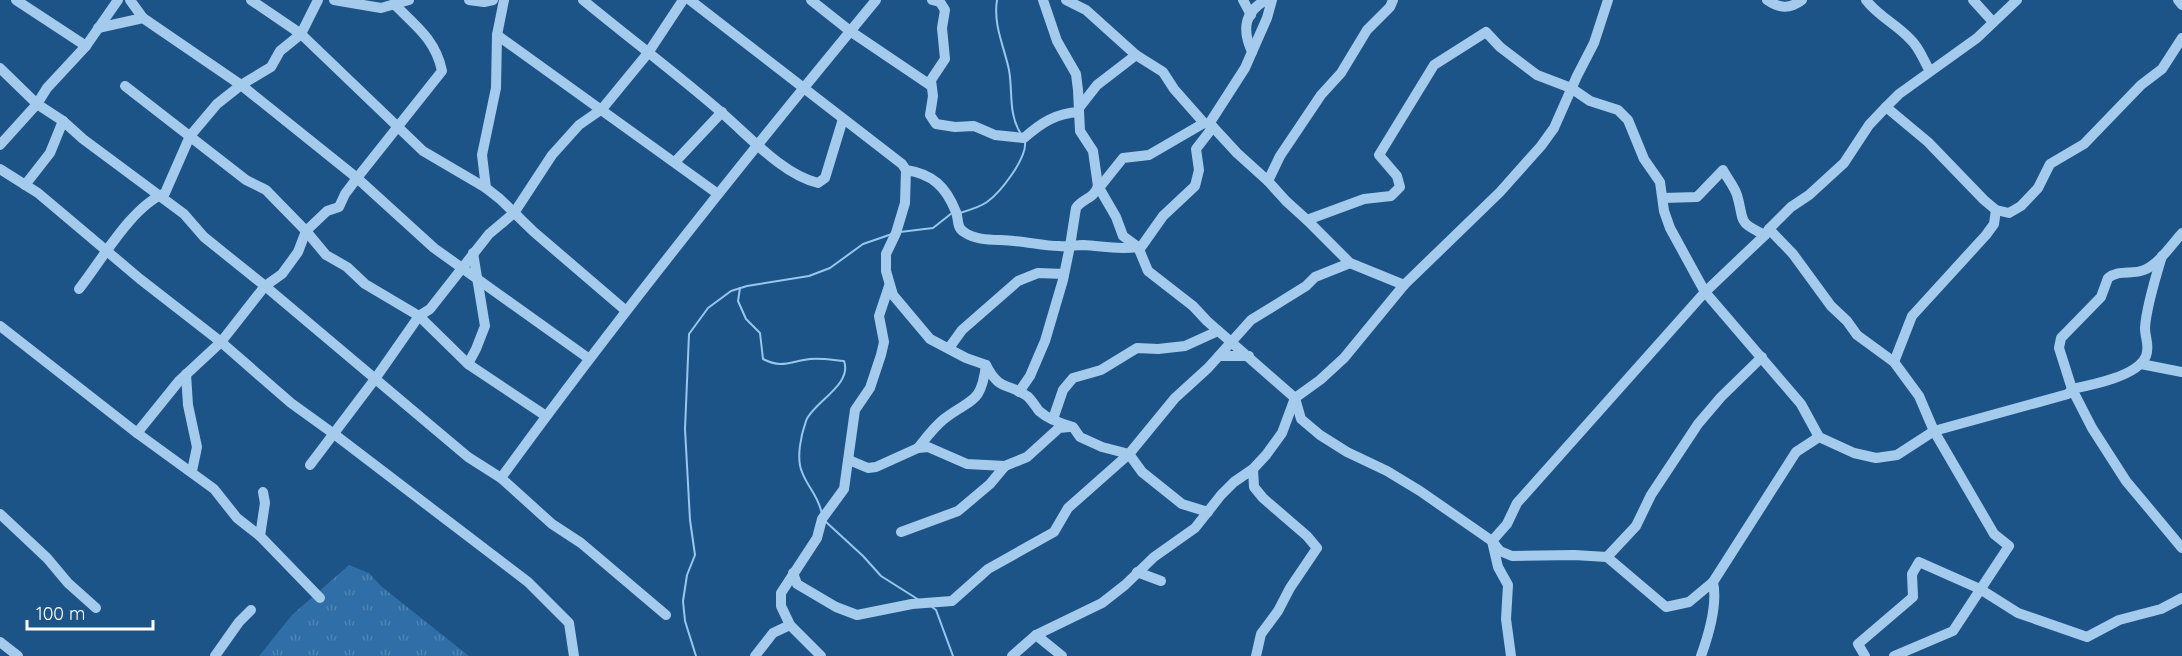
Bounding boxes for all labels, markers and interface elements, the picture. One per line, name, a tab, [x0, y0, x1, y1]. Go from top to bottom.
scale bar	[27, 593, 153, 631]
text: 100 m	[36, 602, 85, 625]

